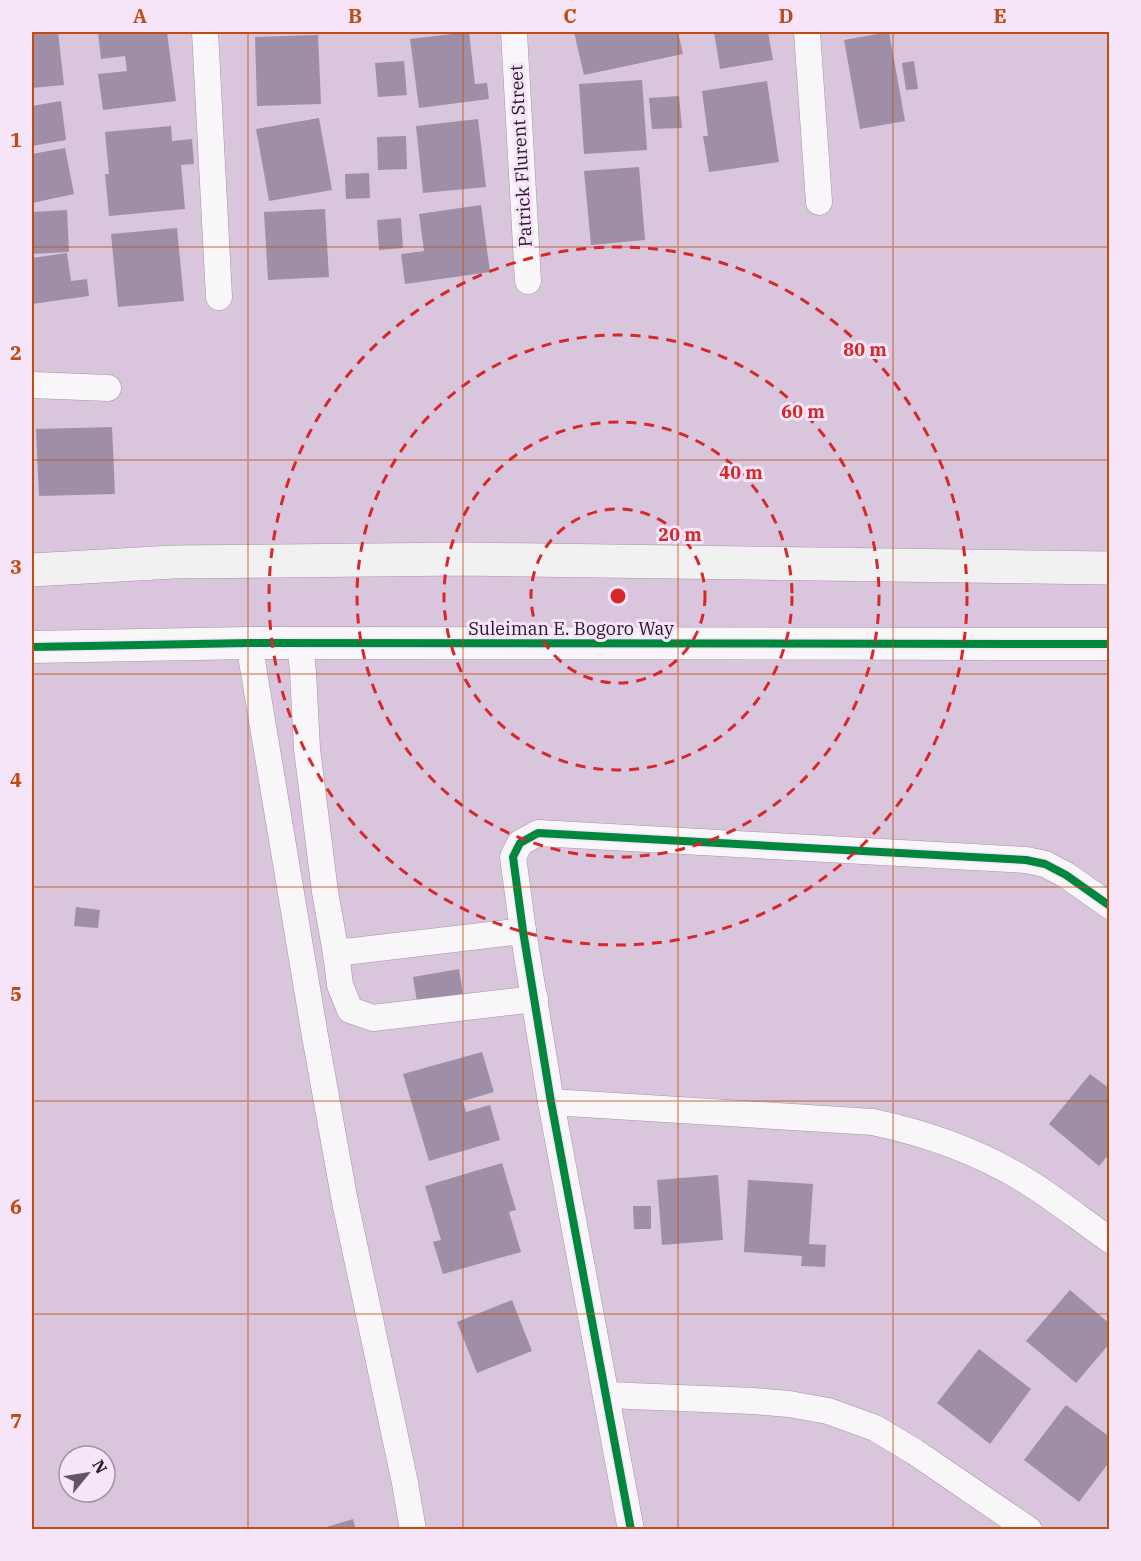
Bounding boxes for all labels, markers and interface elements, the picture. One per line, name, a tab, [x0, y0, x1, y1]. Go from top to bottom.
text: A	[133, 2, 147, 29]
text: B	[348, 2, 362, 29]
text: C	[563, 2, 577, 29]
text: D	[778, 2, 794, 29]
text: E	[993, 2, 1007, 29]
street label: Patrick Flurent Street	[504, 64, 537, 248]
text: 1	[10, 126, 22, 153]
text: 80 m	[843, 338, 887, 361]
text: 2	[10, 339, 22, 366]
text: 60 m	[781, 400, 825, 423]
text: 40 m	[719, 461, 763, 484]
text: 20 m	[658, 523, 702, 546]
text: 3	[10, 553, 22, 580]
centre of rings	[608, 586, 628, 606]
street label: Suleiman E. Bogoro Way	[468, 617, 674, 640]
text: 4	[10, 766, 22, 793]
text: 5	[10, 980, 22, 1007]
text: 6	[10, 1193, 22, 1220]
text: 7	[10, 1407, 22, 1434]
north arrow	[57, 1444, 117, 1504]
text: N	[88, 1456, 112, 1477]

